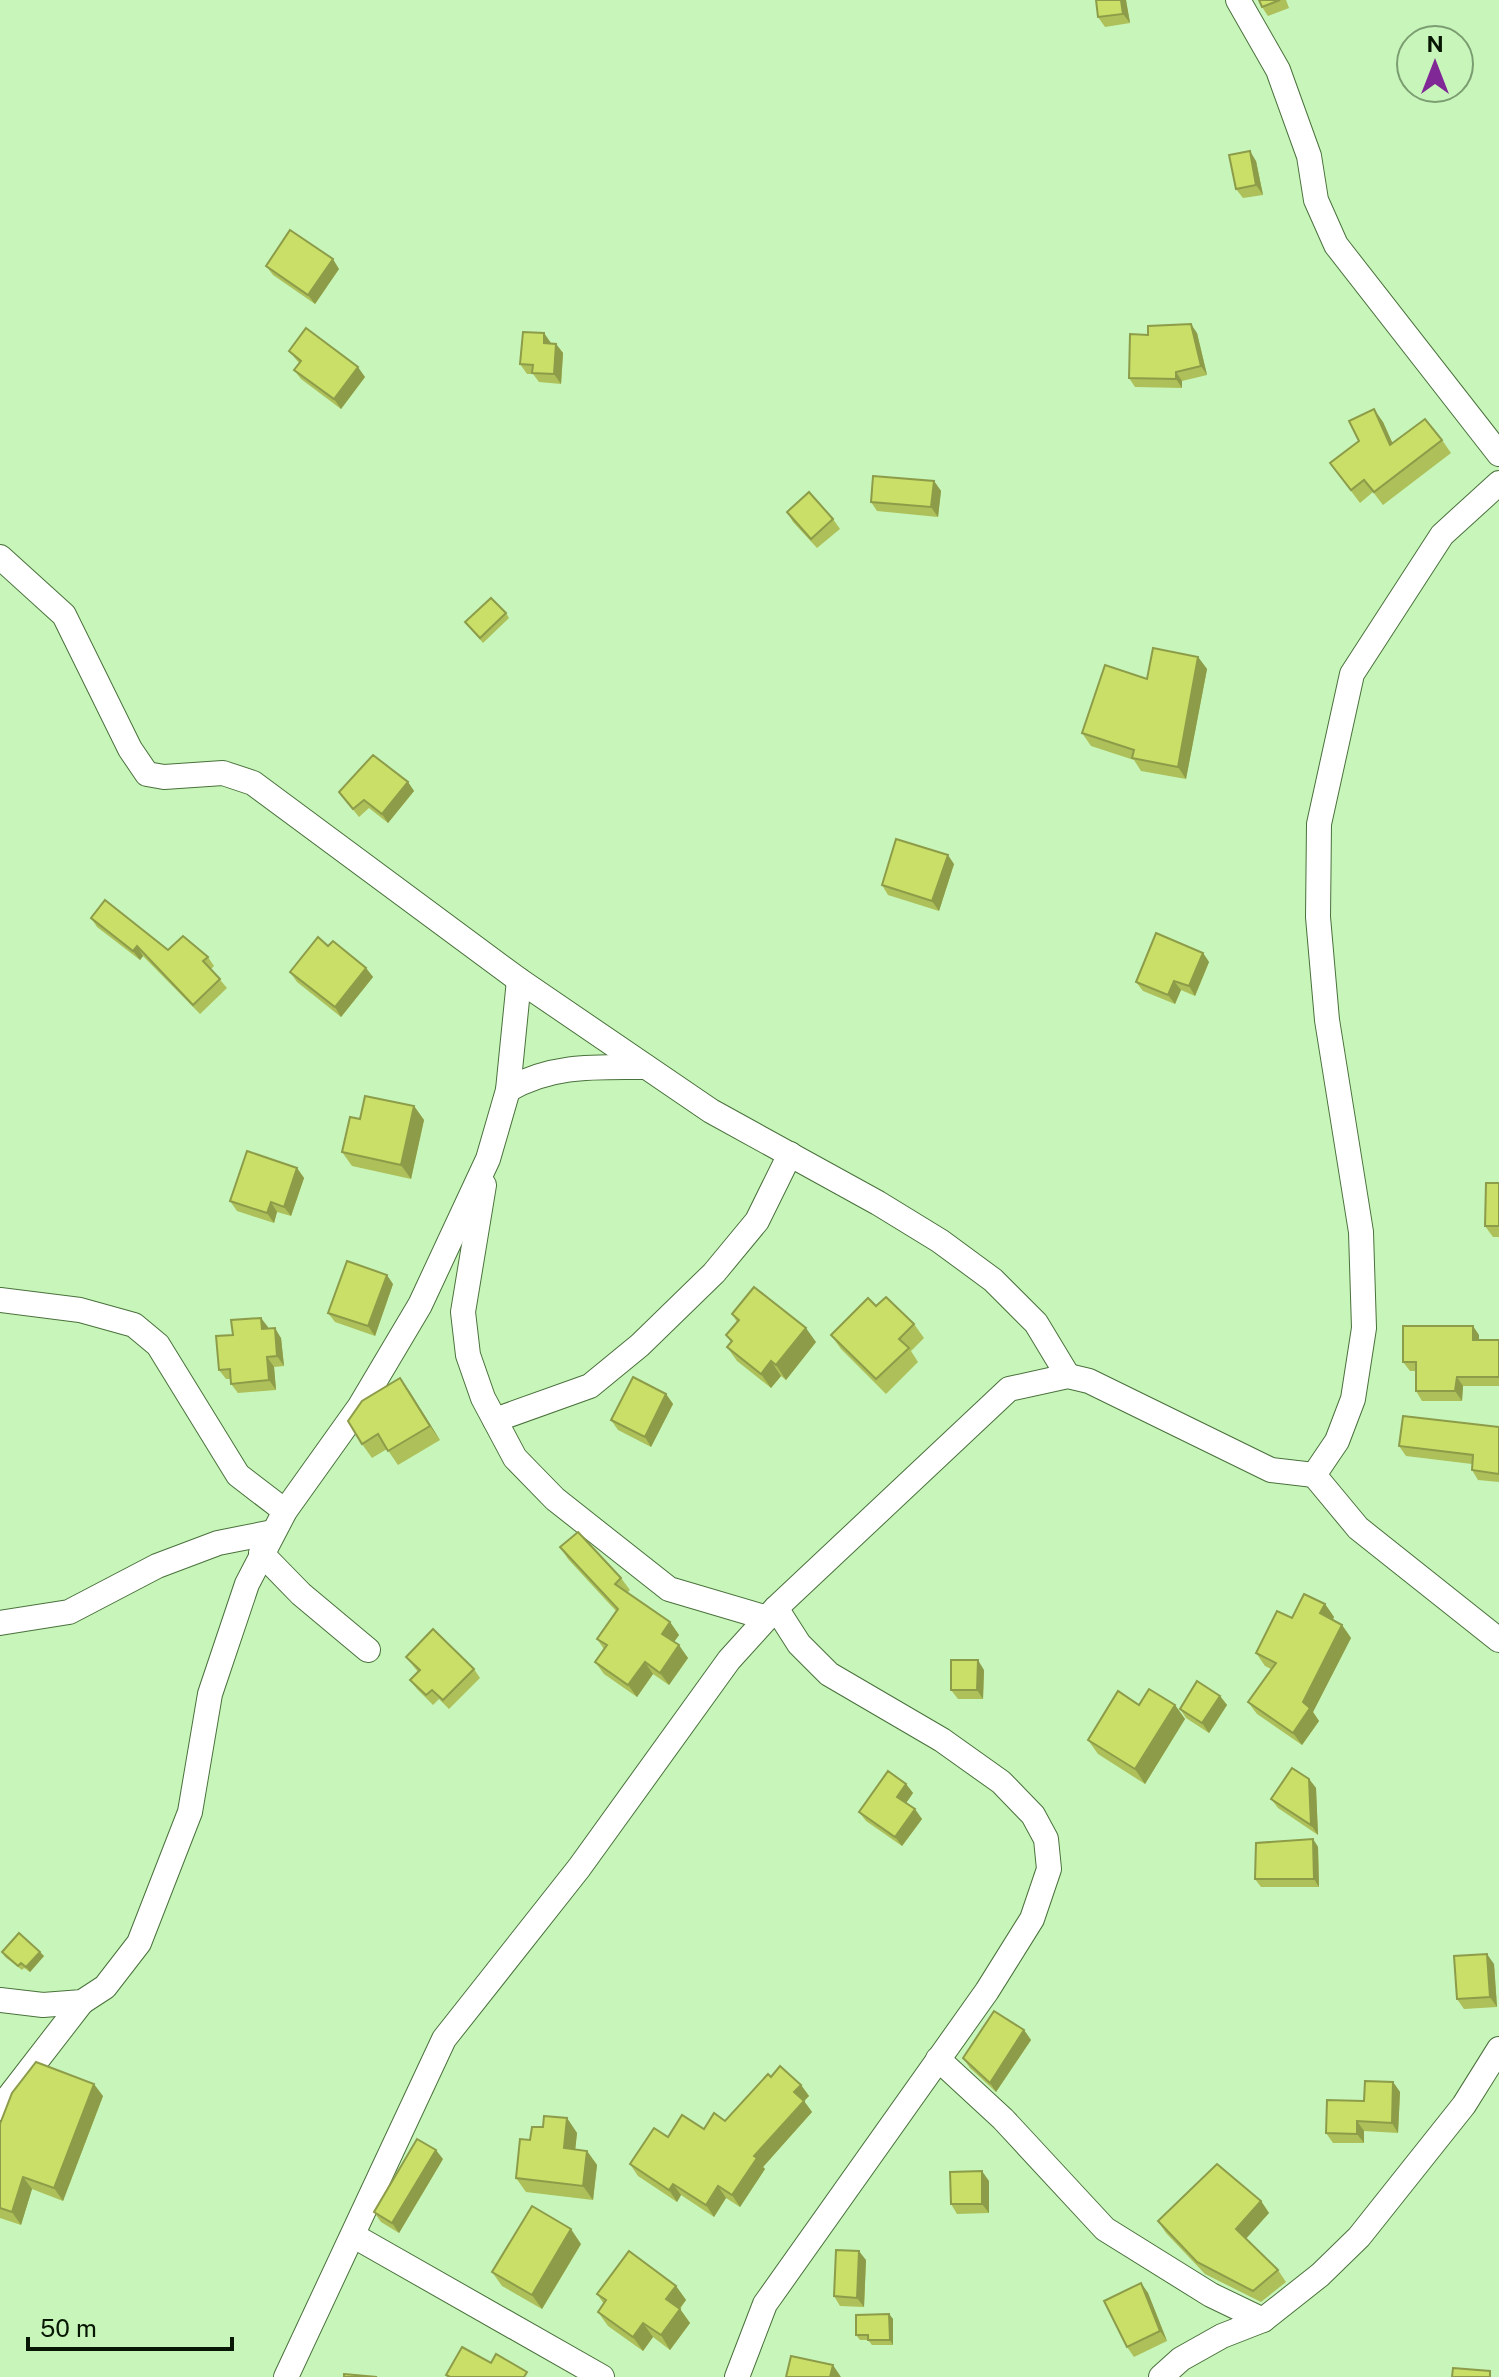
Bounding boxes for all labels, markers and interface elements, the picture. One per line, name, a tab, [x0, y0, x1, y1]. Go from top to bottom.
north arrow	[1395, 24, 1475, 104]
text: N	[1426, 31, 1444, 57]
scale bar	[28, 2301, 232, 2351]
text: 50 m	[40, 2314, 97, 2342]

